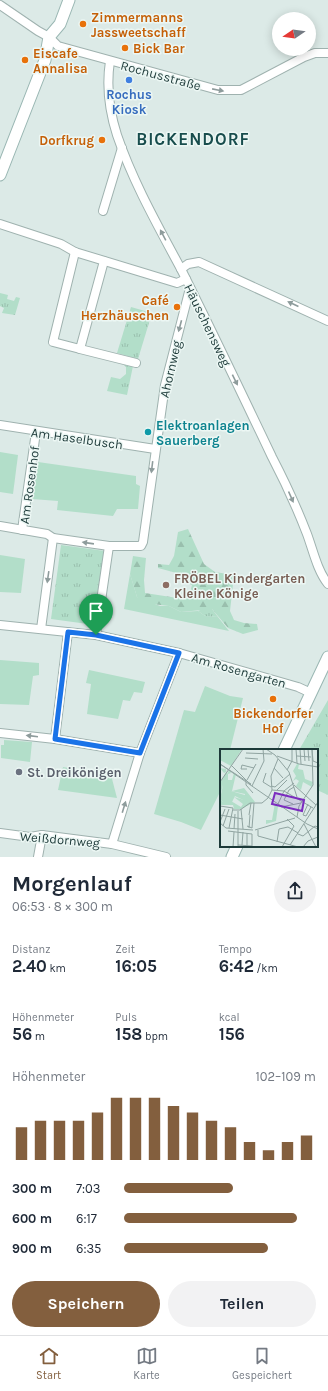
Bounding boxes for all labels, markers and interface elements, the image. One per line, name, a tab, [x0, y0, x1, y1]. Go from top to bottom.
place label: Zimmermanns Jassweetschaff	[91, 10, 186, 40]
north arrow	[272, 12, 316, 56]
map controls	[272, 12, 316, 56]
marker: Zimmermanns Jassweetschaff	[78, 19, 88, 29]
place label: Bick Bar	[133, 41, 186, 56]
marker: Bick Bar	[120, 43, 130, 53]
place label: Eiscafe Annalisa	[33, 46, 88, 76]
marker: Eiscafe Annalisa	[20, 55, 30, 65]
street label: Rochusstraße	[119, 58, 203, 93]
marker: Rochus Kiosk	[124, 75, 134, 85]
place label: Rochus Kiosk	[106, 87, 152, 117]
one-way arrow	[212, 87, 225, 93]
district label: BICKENDORF	[136, 129, 250, 149]
place label: Dorfkrug	[39, 133, 94, 148]
marker: Dorfkrug	[97, 135, 107, 145]
one-way arrow	[159, 229, 166, 240]
street label: Häuschensweg	[181, 282, 234, 369]
place label: Café Herzhäuschen	[81, 293, 169, 323]
one-way arrow	[286, 301, 298, 307]
marker: Café Herzhäuschen	[172, 302, 182, 312]
one-way arrow	[177, 320, 183, 332]
street label: Ahornweg	[157, 338, 185, 399]
one-way arrow	[232, 374, 238, 385]
place label: Elektroanlagen Sauerberg	[156, 418, 250, 448]
street label: Am Haselbusch	[30, 425, 124, 452]
marker: Elektroanlagen Sauerberg	[143, 427, 153, 437]
street label: Am Rosenhof	[17, 445, 42, 525]
one-way arrow	[149, 461, 156, 473]
one-way arrow	[288, 491, 294, 502]
one-way arrow	[82, 540, 94, 546]
one-way arrow	[45, 571, 51, 583]
place label: FRÖBEL Kindergarten Kleine Könige	[174, 571, 305, 601]
marker: FRÖBEL Kindergarten Kleine Könige	[161, 580, 171, 590]
pin	[79, 594, 113, 635]
icon: arrive	[85, 600, 107, 622]
street label: Am Rosengarten	[190, 650, 288, 691]
marker: Bickendorfer Hof	[268, 694, 278, 704]
place label: Bickendorfer Hof	[233, 706, 314, 736]
one-way arrow	[26, 733, 38, 739]
inset map	[220, 749, 318, 847]
place label: St. Dreikönigen	[27, 765, 122, 780]
marker: St. Dreikönigen	[14, 767, 24, 777]
one-way arrow	[121, 801, 127, 813]
street label: Weißdornweg	[19, 829, 101, 851]
button: share	[274, 870, 316, 912]
text: Morgenlauf	[12, 871, 132, 897]
text: 06:53 · 8 × 300 m	[12, 899, 113, 914]
text: Distanz	[12, 943, 50, 956]
text: Zeit	[115, 943, 135, 956]
text: Tempo	[219, 943, 252, 956]
text: 2.40	[12, 956, 47, 976]
text: 16:05	[115, 956, 157, 976]
text: 6:42	[219, 956, 254, 976]
text: km	[47, 962, 66, 975]
text: /km	[254, 962, 278, 975]
text: Höhenmeter	[12, 1011, 74, 1024]
text: Puls	[115, 1011, 137, 1024]
text: kcal	[219, 1011, 240, 1024]
text: 56	[12, 1024, 32, 1044]
text: 158	[115, 1024, 142, 1044]
text: 156	[219, 1024, 245, 1044]
text: m	[32, 1030, 45, 1043]
text: bpm	[142, 1030, 168, 1043]
text: Höhenmeter	[12, 1069, 85, 1084]
text: 102–109 m	[256, 1069, 316, 1084]
text: 300 m	[12, 1181, 52, 1196]
text: 7:03	[76, 1181, 101, 1196]
text: 600 m	[12, 1211, 52, 1226]
text: 6:17	[76, 1211, 97, 1226]
text: 900 m	[12, 1241, 52, 1256]
text: 6:35	[76, 1241, 101, 1256]
button: Speichern	[12, 1281, 160, 1327]
button: Teilen	[168, 1281, 316, 1327]
tab: Start	[36, 1345, 61, 1382]
tab: Karte	[133, 1345, 160, 1382]
tab: Gespeichert	[232, 1345, 292, 1382]

